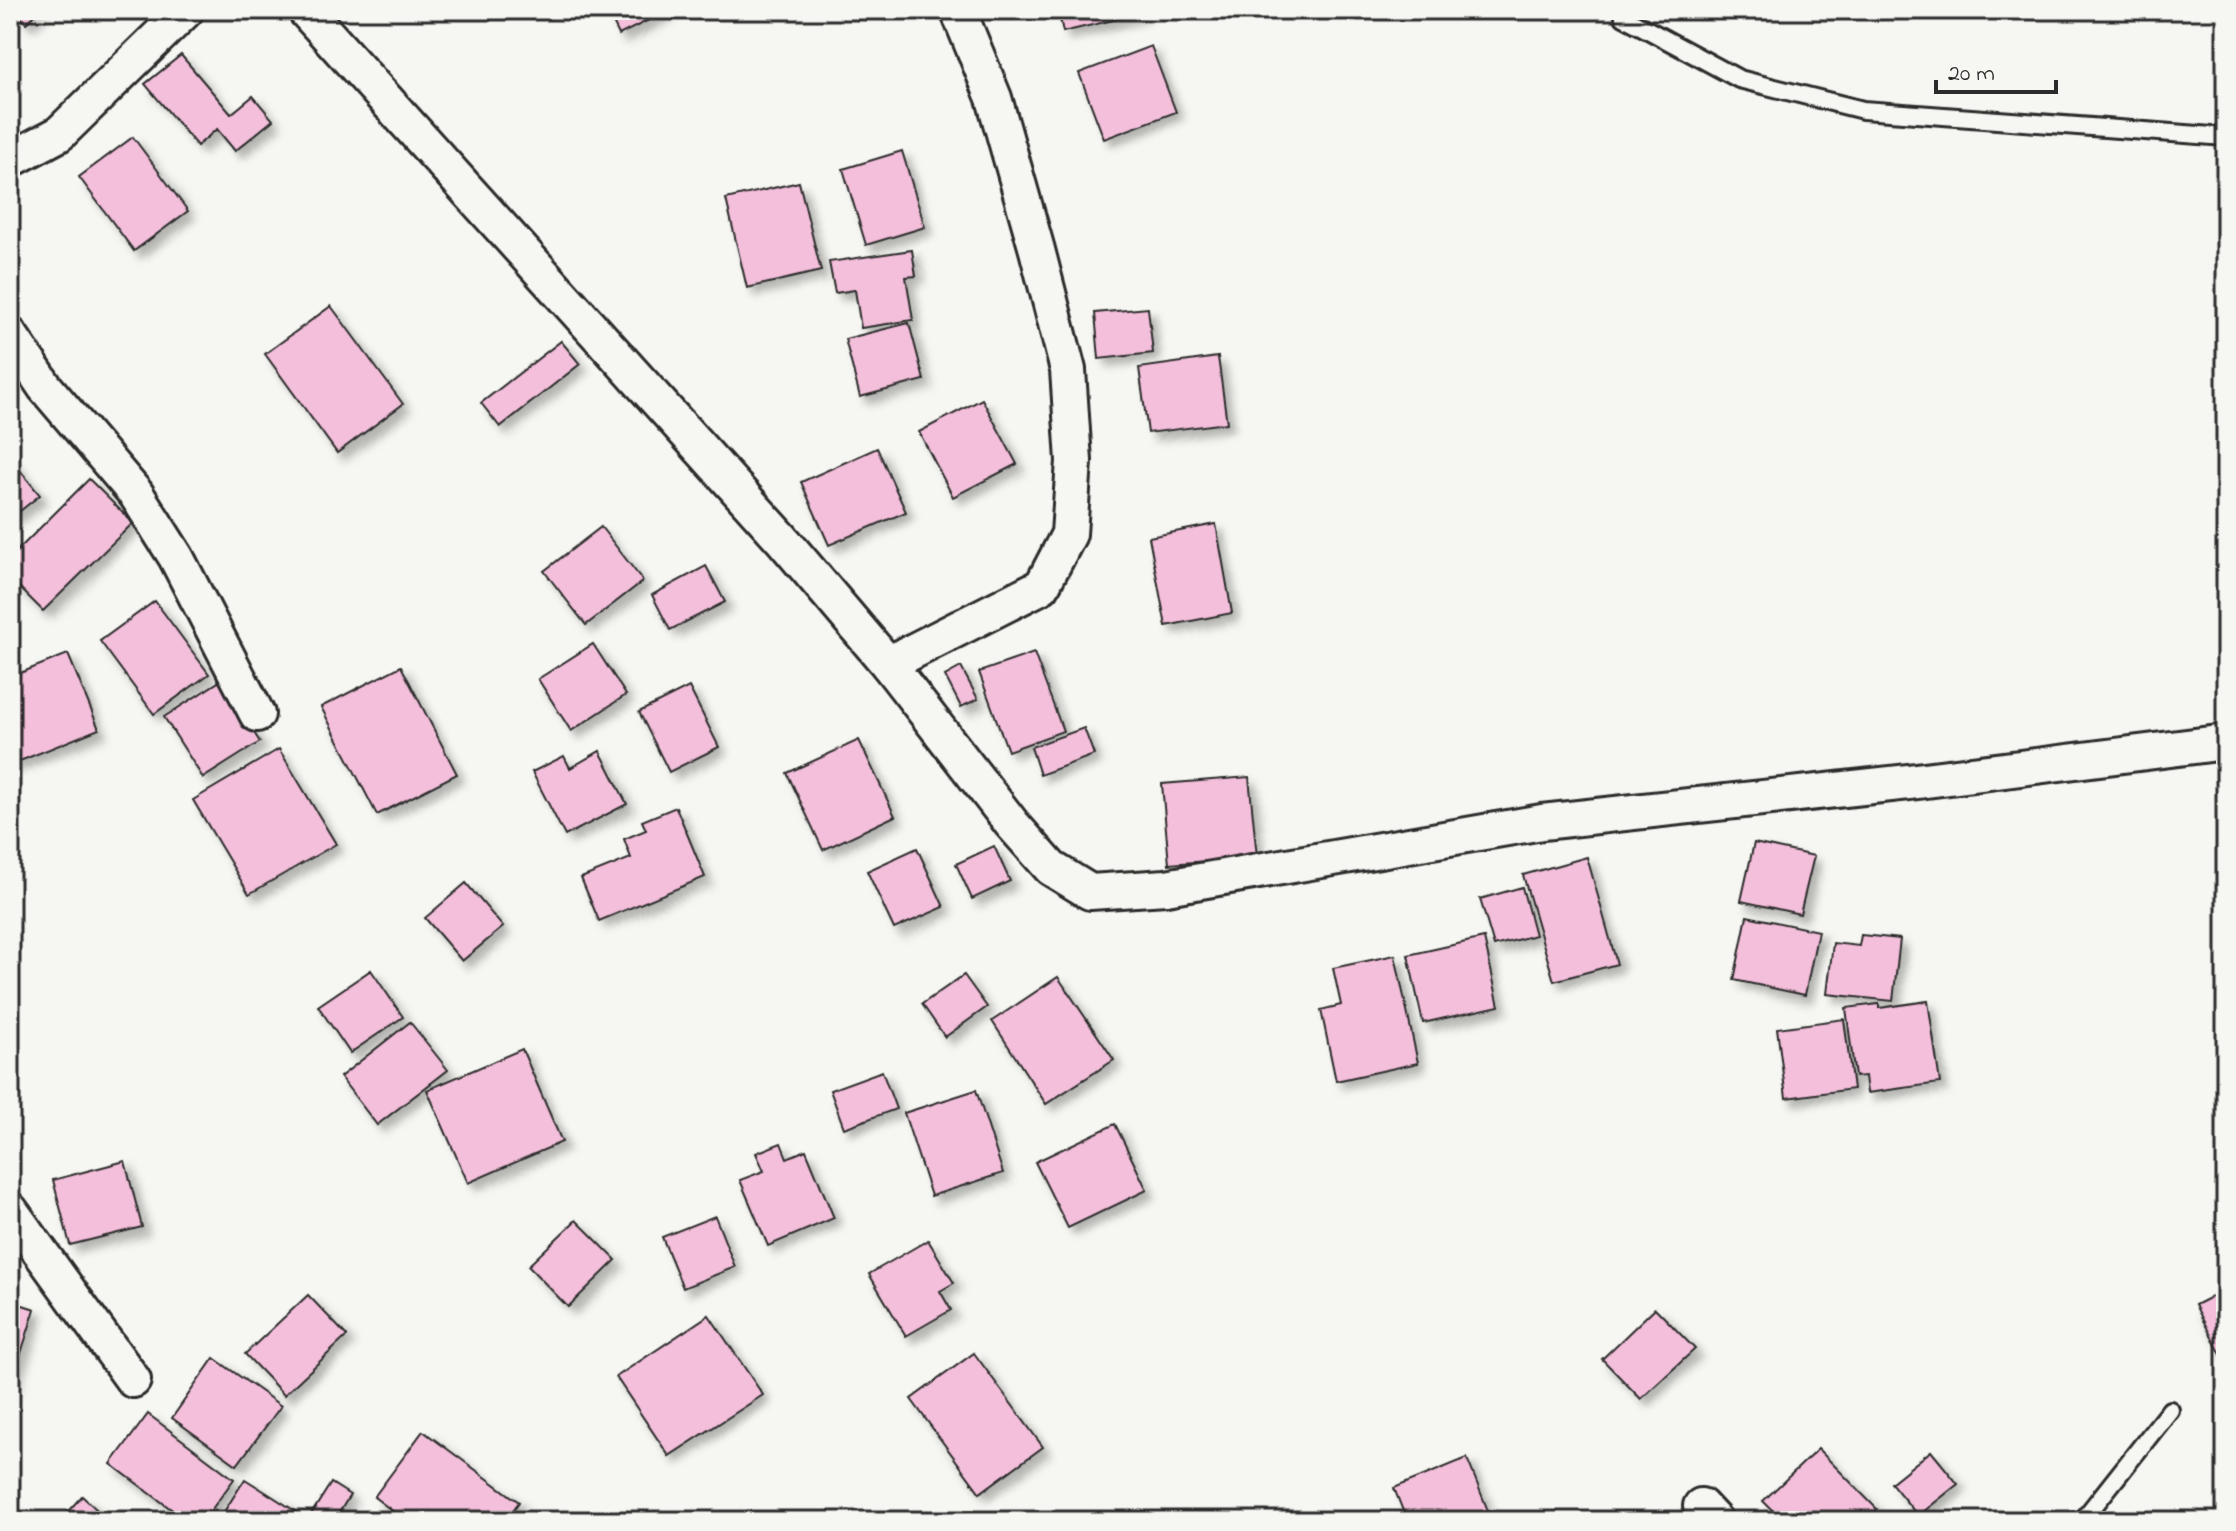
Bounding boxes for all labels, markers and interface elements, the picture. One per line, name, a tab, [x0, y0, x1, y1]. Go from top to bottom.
scale bar	[1936, 44, 2056, 94]
text: 20 m	[1948, 57, 1995, 92]

